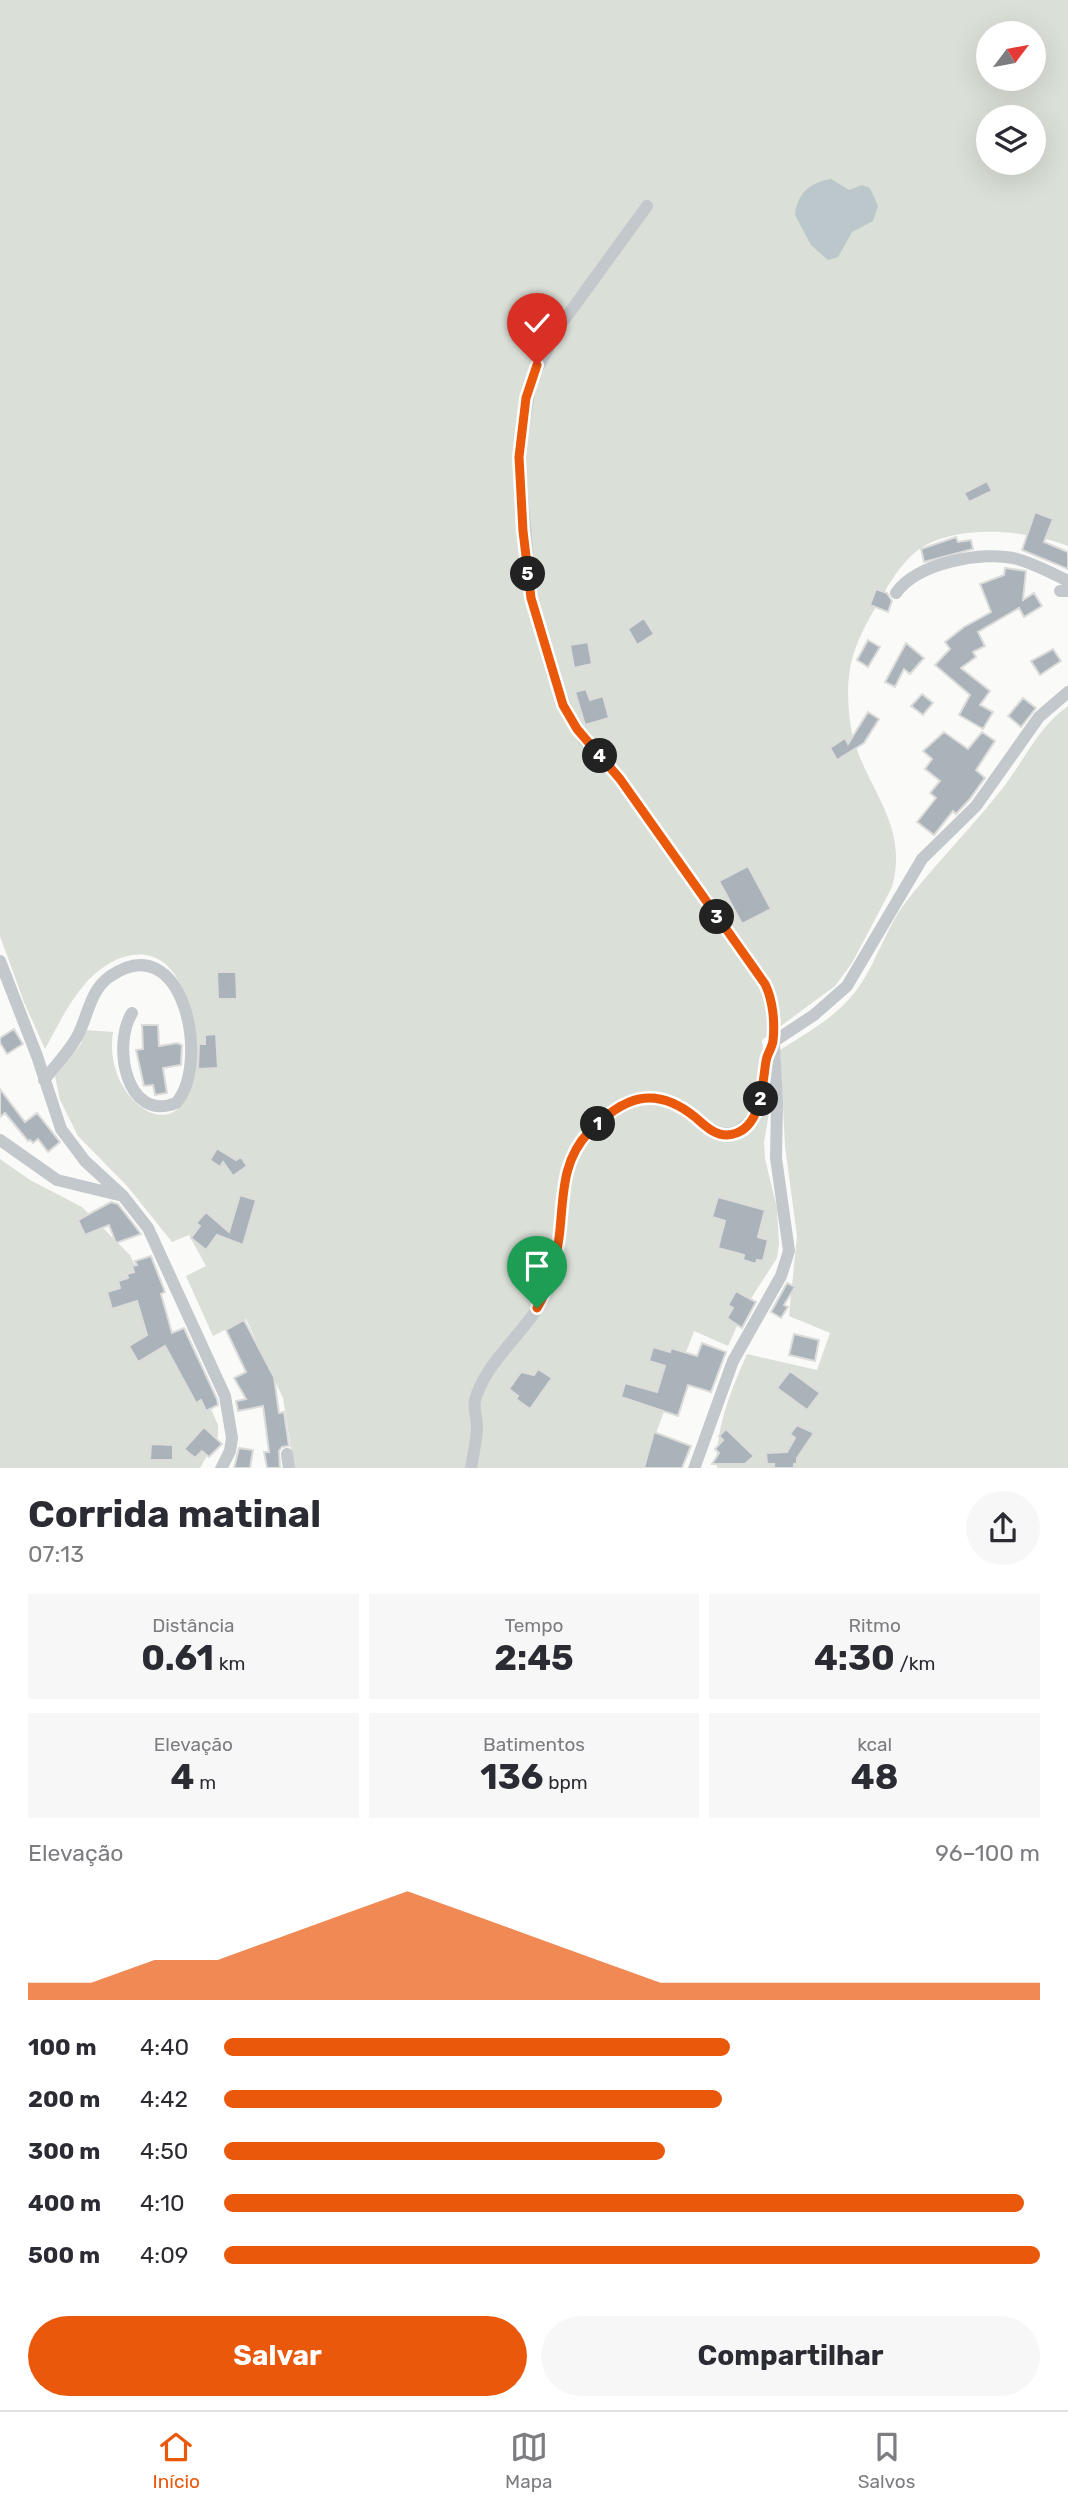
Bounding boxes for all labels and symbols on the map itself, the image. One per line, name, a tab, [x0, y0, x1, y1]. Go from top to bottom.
north arrow	[976, 21, 1046, 91]
pin	[507, 293, 567, 365]
pin: 5	[510, 556, 546, 592]
pin: 4	[582, 738, 618, 774]
pin: 3	[700, 900, 734, 934]
pin: 2	[744, 1082, 778, 1116]
pin: 1	[580, 1106, 616, 1142]
pin	[507, 1236, 567, 1308]

